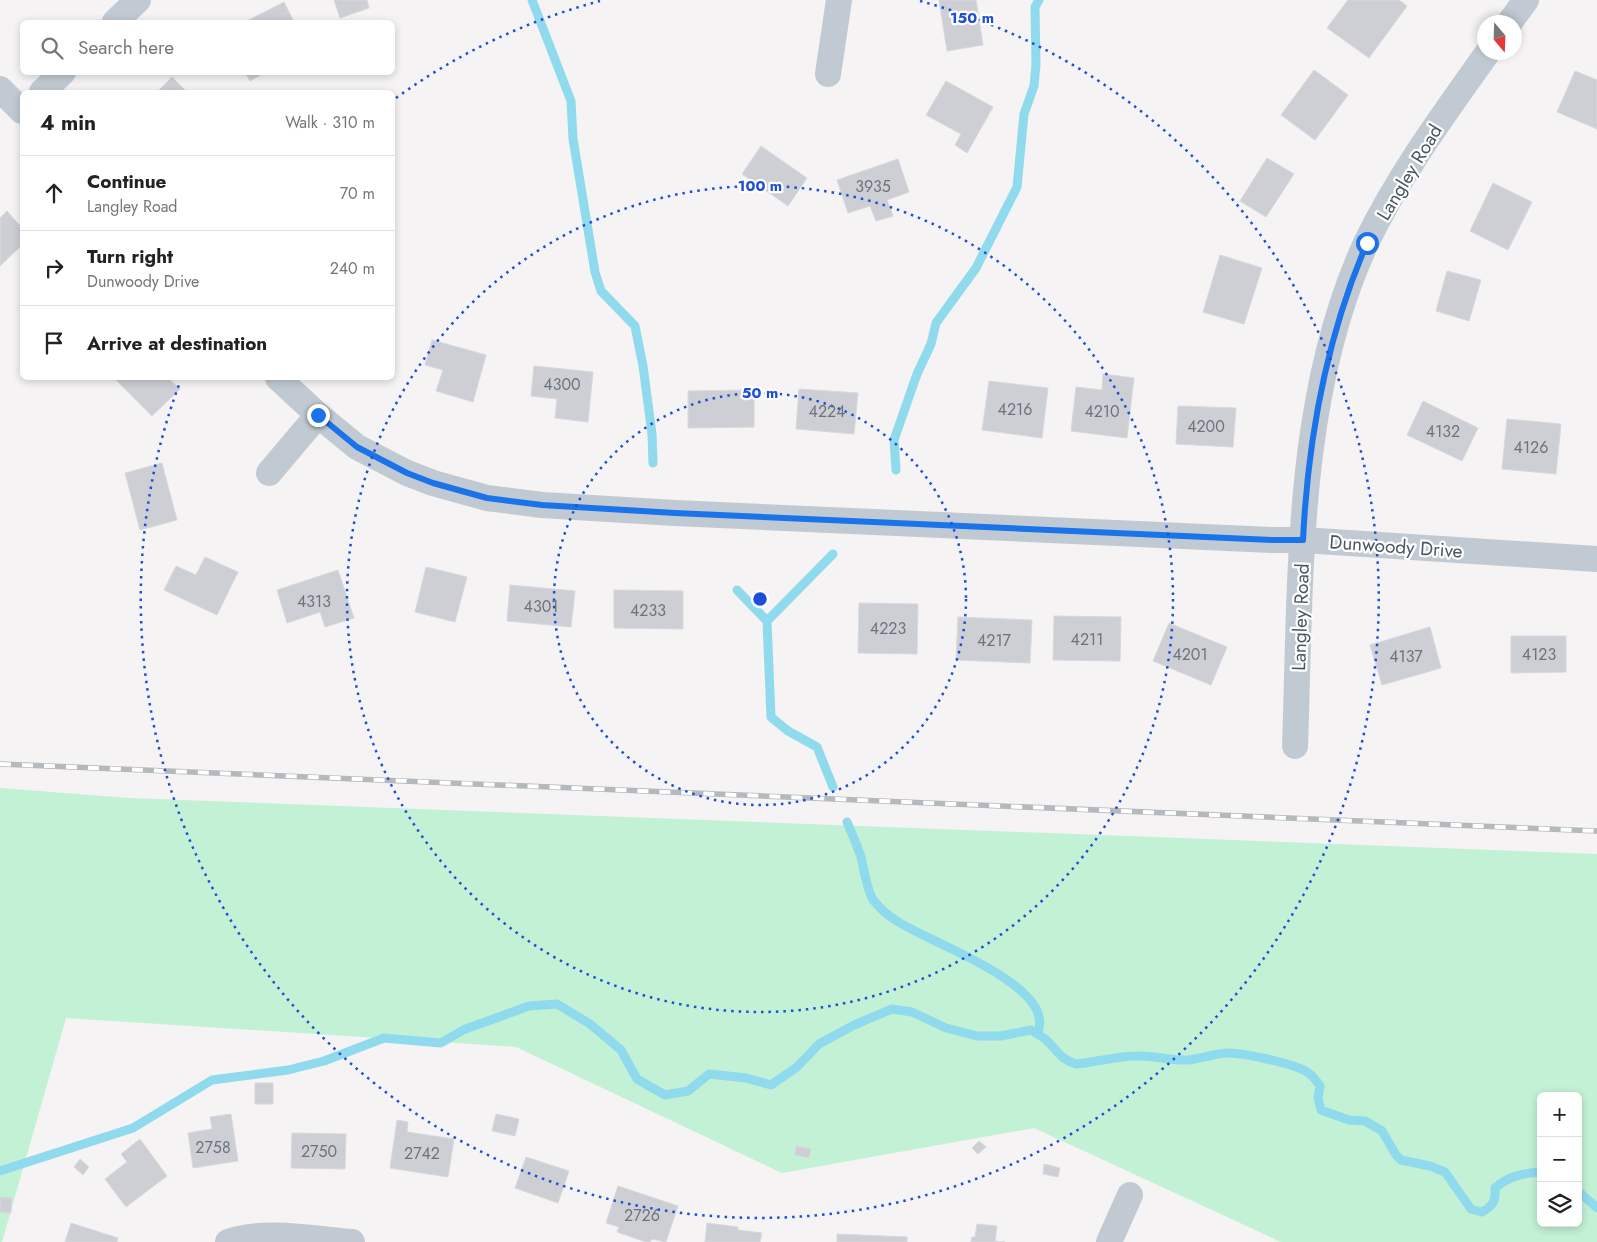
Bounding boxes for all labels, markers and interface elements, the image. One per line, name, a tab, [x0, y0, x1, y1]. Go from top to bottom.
text: 150 m	[950, 7, 994, 29]
north arrow	[1477, 15, 1522, 60]
search box	[20, 20, 395, 75]
icon: search	[38, 34, 66, 62]
text: Search here	[78, 34, 174, 61]
text: 4 min	[40, 108, 96, 138]
text: Walk · 310 m	[285, 111, 375, 134]
street label: Langley Road	[1370, 119, 1449, 225]
text: Continue	[87, 168, 166, 195]
text: 100 m	[738, 175, 782, 197]
house number: 3935	[855, 175, 891, 198]
icon: ahead	[40, 179, 68, 207]
text: 70 m	[340, 182, 375, 205]
text: Langley Road	[87, 195, 177, 218]
route start	[1356, 232, 1379, 255]
text: Turn right	[87, 243, 173, 270]
icon: right	[40, 254, 68, 282]
text: 240 m	[330, 257, 375, 280]
text: Dunwoody Drive	[87, 270, 199, 293]
icon: arrive	[40, 329, 68, 357]
text: Arrive at destination	[87, 330, 267, 357]
house number: 4300	[543, 373, 581, 396]
text: 50 m	[742, 382, 778, 404]
house number: 4216	[998, 398, 1032, 421]
house number: 4224	[809, 400, 845, 423]
house number: 4210	[1084, 400, 1120, 423]
route end	[307, 404, 330, 427]
house number: 4200	[1187, 415, 1225, 438]
house number: 4132	[1426, 420, 1460, 443]
house number: 4126	[1514, 436, 1548, 459]
street label: Dunwoody Drive	[1329, 528, 1464, 565]
street label: Langley Road	[1285, 563, 1316, 671]
house number: 4313	[297, 590, 331, 613]
centre of rings	[751, 590, 769, 608]
house number: 4301	[524, 595, 558, 618]
house number: 4233	[630, 599, 666, 622]
house number: 4223	[870, 617, 906, 640]
house number: 4211	[1071, 628, 1103, 651]
house number: 4217	[977, 629, 1012, 652]
house number: 4201	[1172, 643, 1208, 666]
house number: 4123	[1522, 643, 1556, 666]
house number: 4137	[1389, 645, 1423, 668]
map controls	[1537, 1092, 1582, 1227]
button: +	[1537, 1092, 1582, 1137]
house number: 2758	[195, 1136, 231, 1159]
button: −	[1537, 1137, 1582, 1182]
house number: 2750	[301, 1140, 337, 1163]
house number: 2742	[404, 1142, 440, 1165]
button: layers	[1537, 1182, 1582, 1227]
house number: 2726	[624, 1204, 660, 1227]

